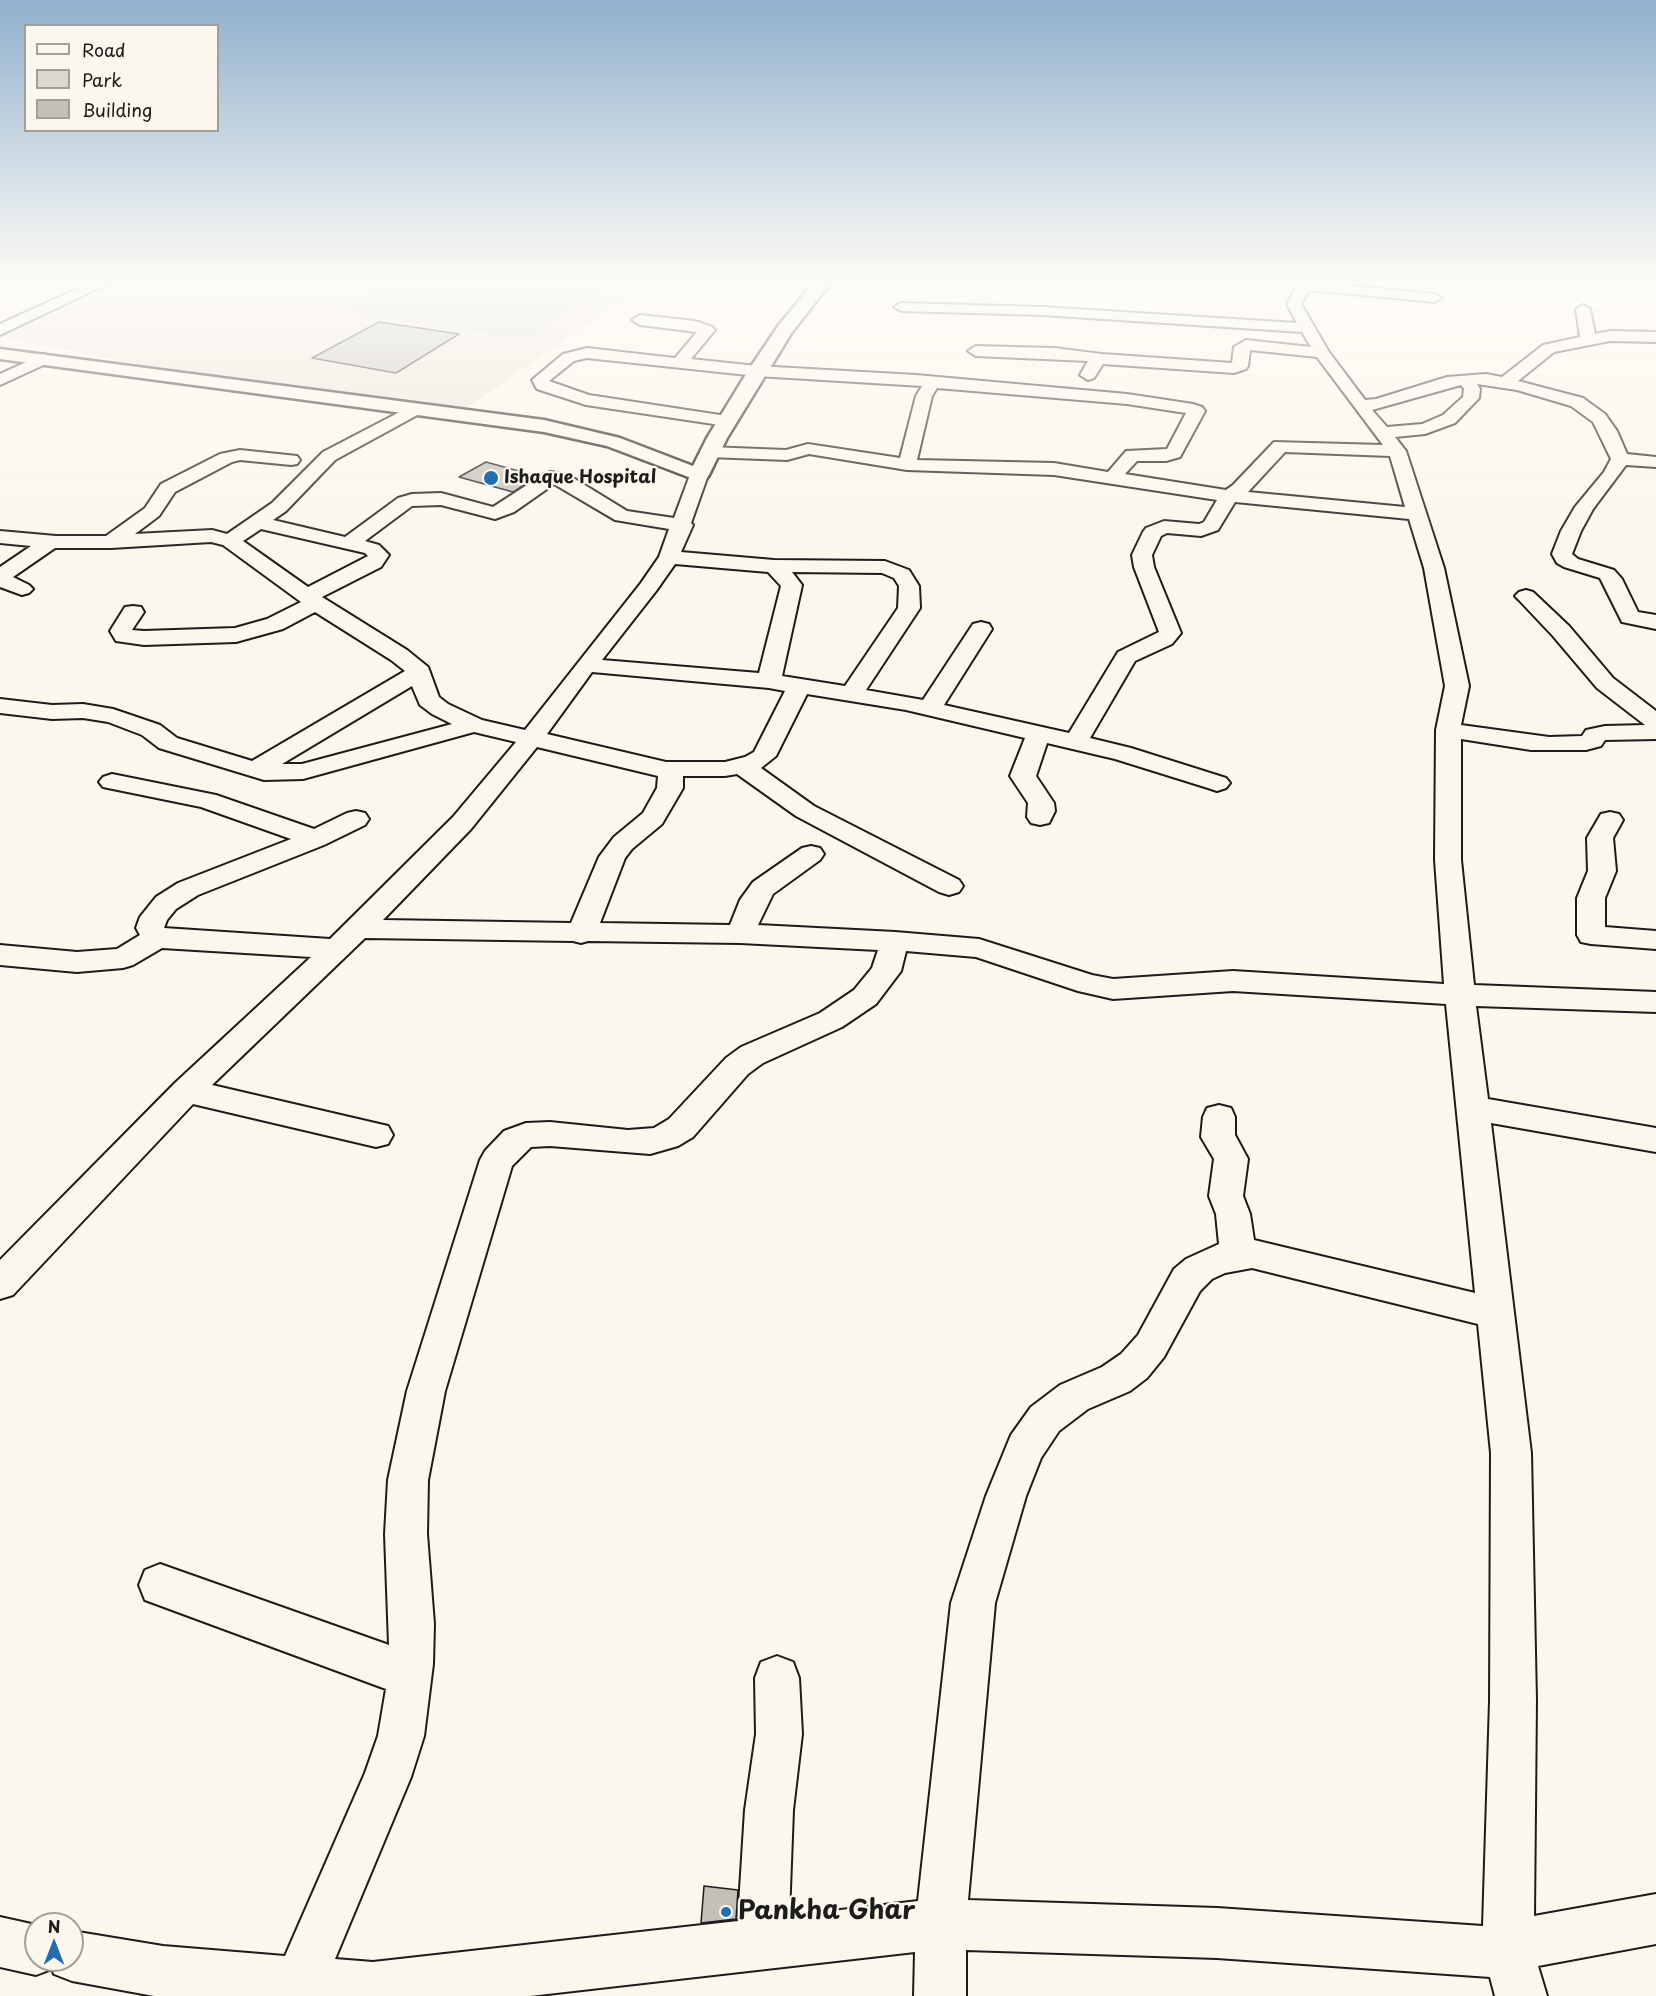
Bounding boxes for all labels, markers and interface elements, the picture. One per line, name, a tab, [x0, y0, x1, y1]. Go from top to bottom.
legend	[24, 24, 219, 132]
text: Road	[82, 36, 126, 63]
text: Park	[82, 66, 122, 93]
text: Building	[82, 96, 152, 123]
place label: Ishaque Hospital	[504, 467, 656, 489]
marker: Ishaque Hospital	[482, 469, 500, 487]
place label: Pankha Ghar	[738, 1896, 915, 1928]
marker: Pankha Ghar	[719, 1905, 733, 1919]
north arrow	[24, 1912, 84, 1972]
text: N	[48, 1914, 60, 1938]

